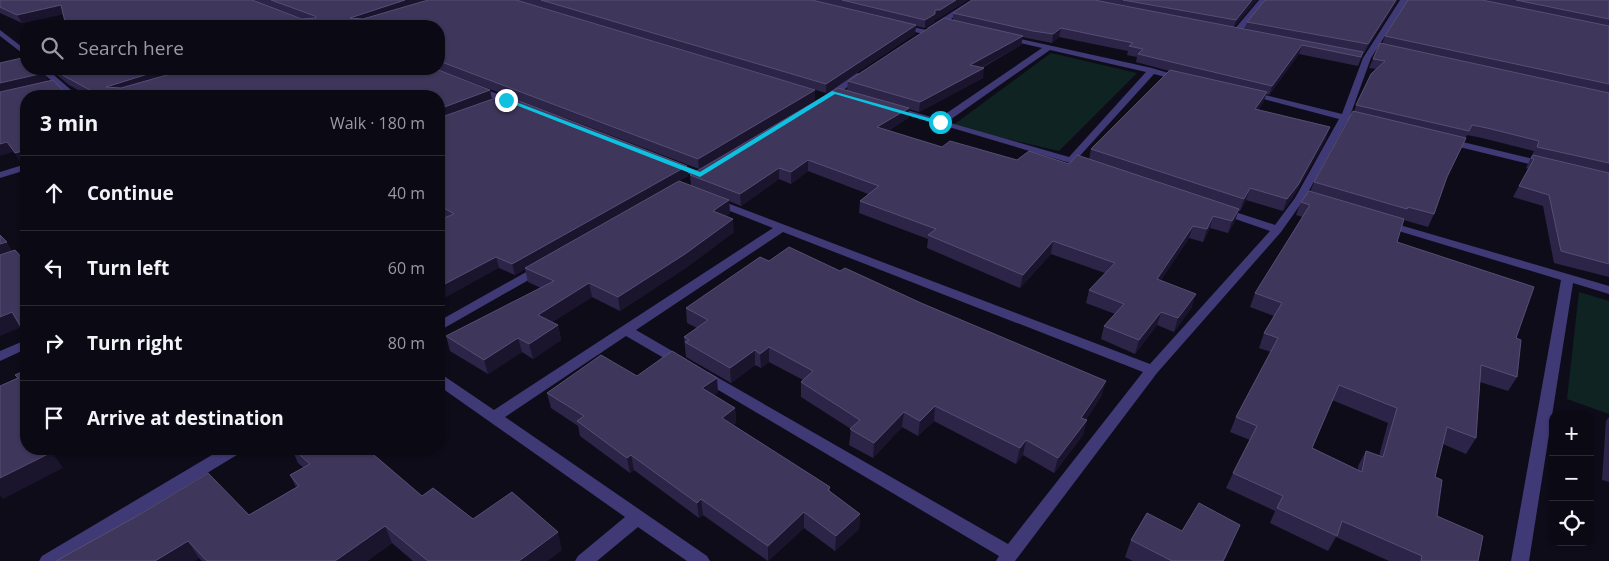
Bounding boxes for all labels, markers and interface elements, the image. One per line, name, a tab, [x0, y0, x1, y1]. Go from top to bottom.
search box	[20, 20, 445, 75]
icon: search	[38, 34, 66, 62]
text: Search here	[78, 35, 184, 61]
route end	[495, 89, 518, 112]
text: 3 min	[40, 109, 98, 137]
route start	[929, 111, 952, 134]
text: Walk · 180 m	[330, 112, 425, 134]
icon: ahead	[40, 179, 68, 207]
text: Continue	[87, 180, 174, 206]
text: 40 m	[388, 182, 425, 204]
icon: left	[40, 254, 68, 282]
text: Turn left	[87, 255, 169, 281]
text: 60 m	[388, 257, 425, 279]
icon: right	[40, 329, 68, 357]
text: Turn right	[87, 330, 182, 356]
text: 80 m	[388, 332, 425, 354]
icon: arrive	[40, 404, 68, 432]
text: Arrive at destination	[87, 405, 284, 431]
map controls	[1549, 411, 1594, 546]
button: +	[1549, 411, 1594, 456]
button: −	[1549, 456, 1594, 501]
button: locate	[1549, 501, 1594, 546]

